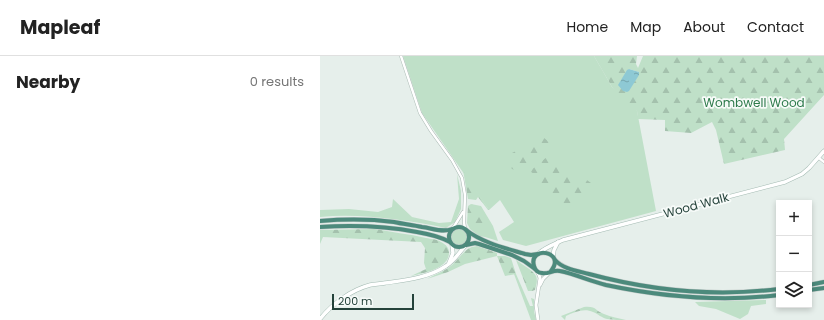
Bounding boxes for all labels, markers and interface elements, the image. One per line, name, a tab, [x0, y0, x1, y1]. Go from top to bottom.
text: Mapleaf	[20, 14, 100, 41]
text: Home	[566, 17, 608, 37]
text: Map	[630, 17, 661, 37]
text: About	[683, 17, 725, 37]
text: Contact	[747, 17, 804, 37]
text: Nearby	[16, 70, 80, 94]
text: 0 results	[250, 72, 304, 91]
park label: Wombwell Wood	[703, 94, 805, 111]
street label: Wood Walk	[661, 188, 732, 222]
map controls	[776, 200, 812, 308]
button: +	[776, 200, 812, 236]
button: −	[776, 236, 812, 272]
button: layers	[776, 272, 812, 308]
scale bar	[332, 292, 414, 311]
text: 200 m	[338, 293, 372, 309]

